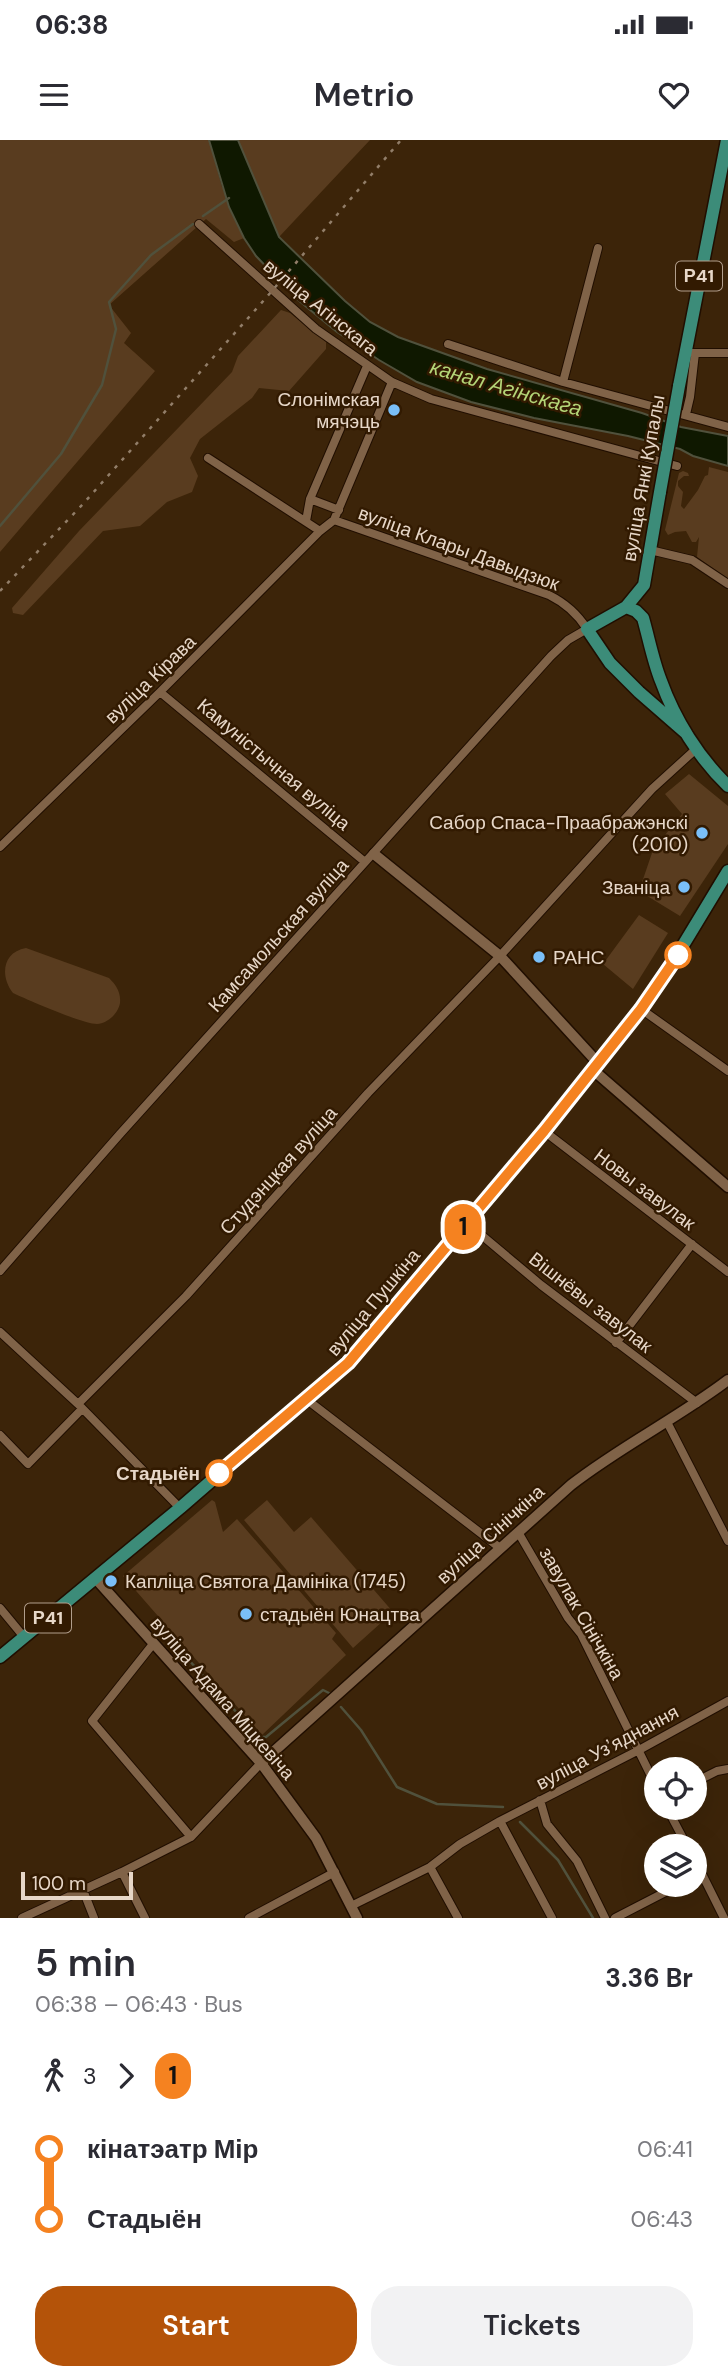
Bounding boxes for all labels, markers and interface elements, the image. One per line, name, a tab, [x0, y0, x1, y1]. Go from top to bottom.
text: 06:38	[35, 8, 109, 42]
text: Metrio	[314, 74, 414, 116]
icon: menu	[35, 76, 73, 114]
icon: heart	[655, 76, 693, 114]
street label: вуліца Агінскага	[258, 253, 384, 362]
road number: Р41	[676, 261, 722, 290]
water label: канал Агінскага	[427, 353, 585, 423]
place label: Слонімская мячэць	[278, 387, 380, 434]
street label: вуліца Янкі Купалы	[617, 393, 670, 563]
marker: Слонімская мячэць	[386, 402, 402, 418]
street label: вуліца Клары Давыдзюк	[355, 500, 563, 597]
street label: вуліца Кірава	[99, 629, 202, 729]
street label: Камуністычная вуліца	[192, 693, 356, 836]
place label: Сабор Спаса-Праабражэнскі (2010)	[429, 810, 688, 857]
marker: Сабор Спаса-Праабражэнскі (2010)	[694, 825, 710, 841]
street label: Камсамольская вуліца	[203, 853, 354, 1018]
place label: Званіца	[602, 875, 670, 900]
marker: Званіца	[676, 879, 692, 895]
unlabelled marker	[665, 942, 691, 968]
place label: РАНС	[553, 945, 605, 970]
marker: РАНС	[531, 949, 547, 965]
street label: Студэнцкая вуліца	[214, 1101, 343, 1240]
street label: Новы завулак	[589, 1143, 701, 1236]
line badge: 1	[440, 1204, 486, 1250]
text: 1	[459, 1211, 467, 1242]
street label: вуліца Пушкіна	[321, 1243, 426, 1361]
street label: Вішнёвы завулак	[524, 1246, 658, 1359]
marker: Стадыён	[206, 1460, 232, 1486]
place label: Стадыён	[116, 1461, 200, 1486]
street label: вуліца Сінічкіна	[431, 1479, 550, 1589]
street label: завулак Сінічкіна	[533, 1542, 630, 1684]
place label: Капліца Святога Дамініка (1745)	[125, 1569, 406, 1594]
marker: Капліца Святога Дамініка (1745)	[103, 1573, 119, 1589]
place label: стадыён Юнацтва	[260, 1602, 420, 1627]
road number: Р41	[25, 1604, 71, 1632]
marker: стадыён Юнацтва	[238, 1606, 254, 1622]
street label: вуліца Адама Міцкевіча	[145, 1611, 301, 1785]
street label: вуліца Узʼяднання	[532, 1699, 683, 1796]
map controls	[644, 1757, 707, 1897]
button: locate	[644, 1757, 707, 1820]
button: layers	[644, 1834, 707, 1897]
scale bar	[21, 1869, 133, 1901]
text: 100 m	[32, 1871, 86, 1896]
text: 5 min	[35, 1938, 136, 1988]
text: 3.36 Br	[605, 1961, 693, 1995]
text: 06:38 – 06:43 · Bus	[35, 1989, 243, 2019]
icon: walk	[35, 2057, 73, 2095]
icon: forward	[107, 2057, 145, 2095]
text: 1	[169, 2060, 177, 2091]
text: 3	[83, 2061, 97, 2091]
text: кінатэатр Мір	[87, 2132, 258, 2166]
text: 06:41	[637, 2134, 693, 2164]
text: Стадыён	[87, 2202, 202, 2236]
text: 06:43	[631, 2204, 693, 2234]
button: Start	[35, 2286, 357, 2366]
button: Tickets	[371, 2286, 693, 2366]

